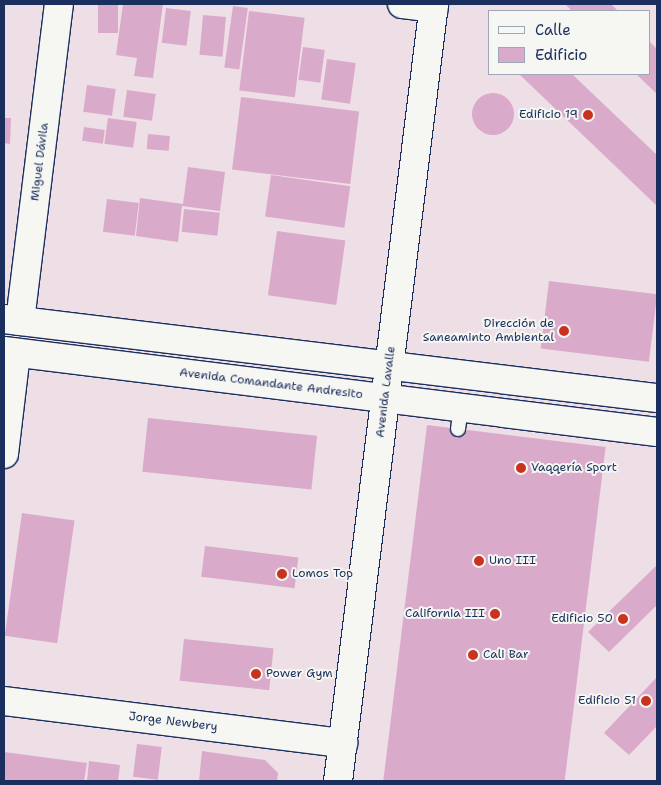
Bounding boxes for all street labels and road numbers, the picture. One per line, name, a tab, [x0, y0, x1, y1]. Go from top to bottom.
street label: Miguel Dávila	[28, 122, 52, 202]
street label: Avenida Lavalle	[373, 345, 399, 439]
street label: Avenida Comandante Andresito	[178, 366, 364, 402]
street label: Jorge Newbery	[128, 709, 218, 735]

